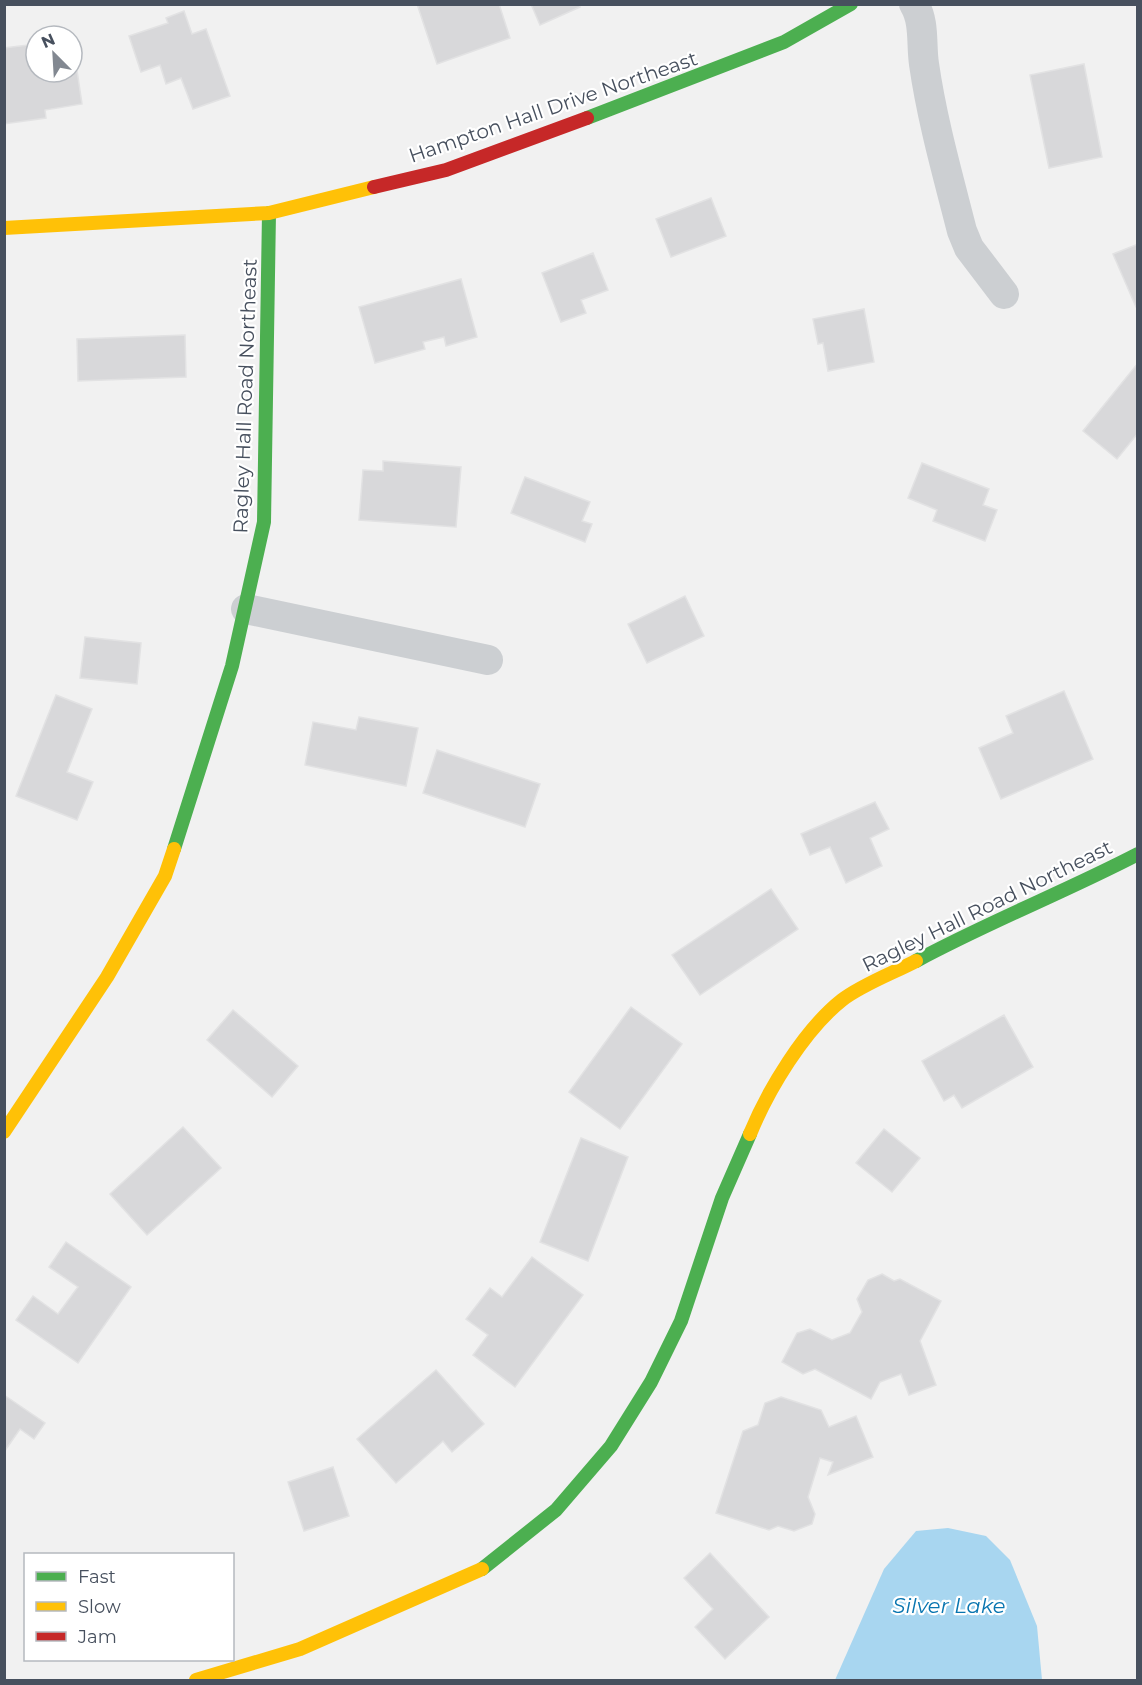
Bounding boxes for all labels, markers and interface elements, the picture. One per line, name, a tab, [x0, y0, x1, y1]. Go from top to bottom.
north arrow	[24, 24, 84, 84]
text: N	[38, 29, 58, 52]
street label: Hampton Hall Drive Northeast	[405, 46, 701, 168]
street label: Ragley Hall Road Northeast	[228, 258, 262, 534]
street label: Ragley Hall Road Northeast	[858, 835, 1116, 977]
legend	[24, 1553, 234, 1661]
text: Fast	[78, 1566, 116, 1588]
water label: Silver Lake	[892, 1593, 1006, 1618]
text: Slow	[78, 1596, 121, 1618]
text: Jam	[77, 1626, 117, 1648]

